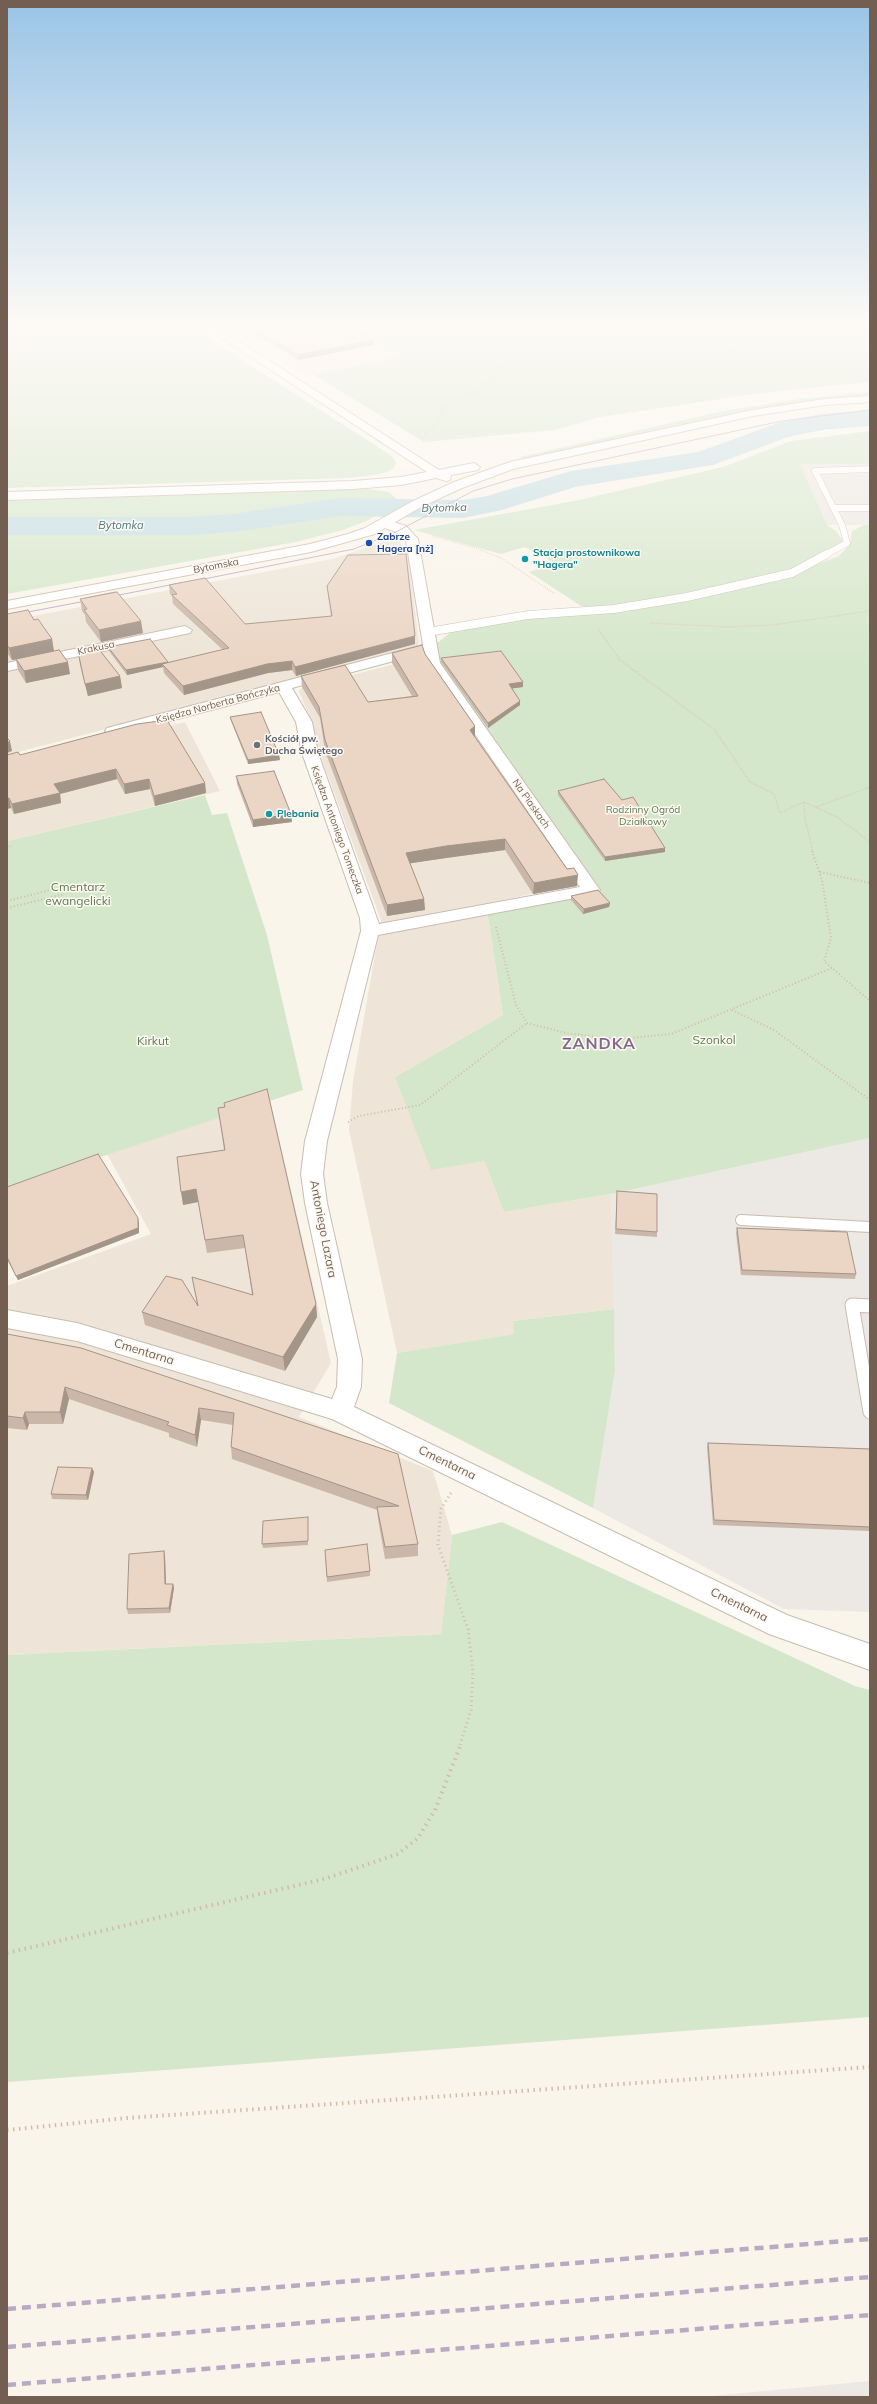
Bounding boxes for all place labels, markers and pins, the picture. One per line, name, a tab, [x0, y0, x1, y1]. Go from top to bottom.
place label: Zabrze Hagera [nż]	[377, 531, 434, 554]
marker: Zabrze Hagera [nż]	[364, 538, 374, 548]
place label: Stacja prostownikowa "Hagera"	[533, 547, 640, 570]
marker: Stacja prostownikowa "Hagera"	[520, 554, 530, 564]
place label: Kościół pw. Ducha Świętego	[265, 733, 343, 756]
marker: Kościół pw. Ducha Świętego	[252, 740, 262, 750]
place label: Plebania	[277, 808, 319, 820]
marker: Plebania	[264, 809, 274, 819]

